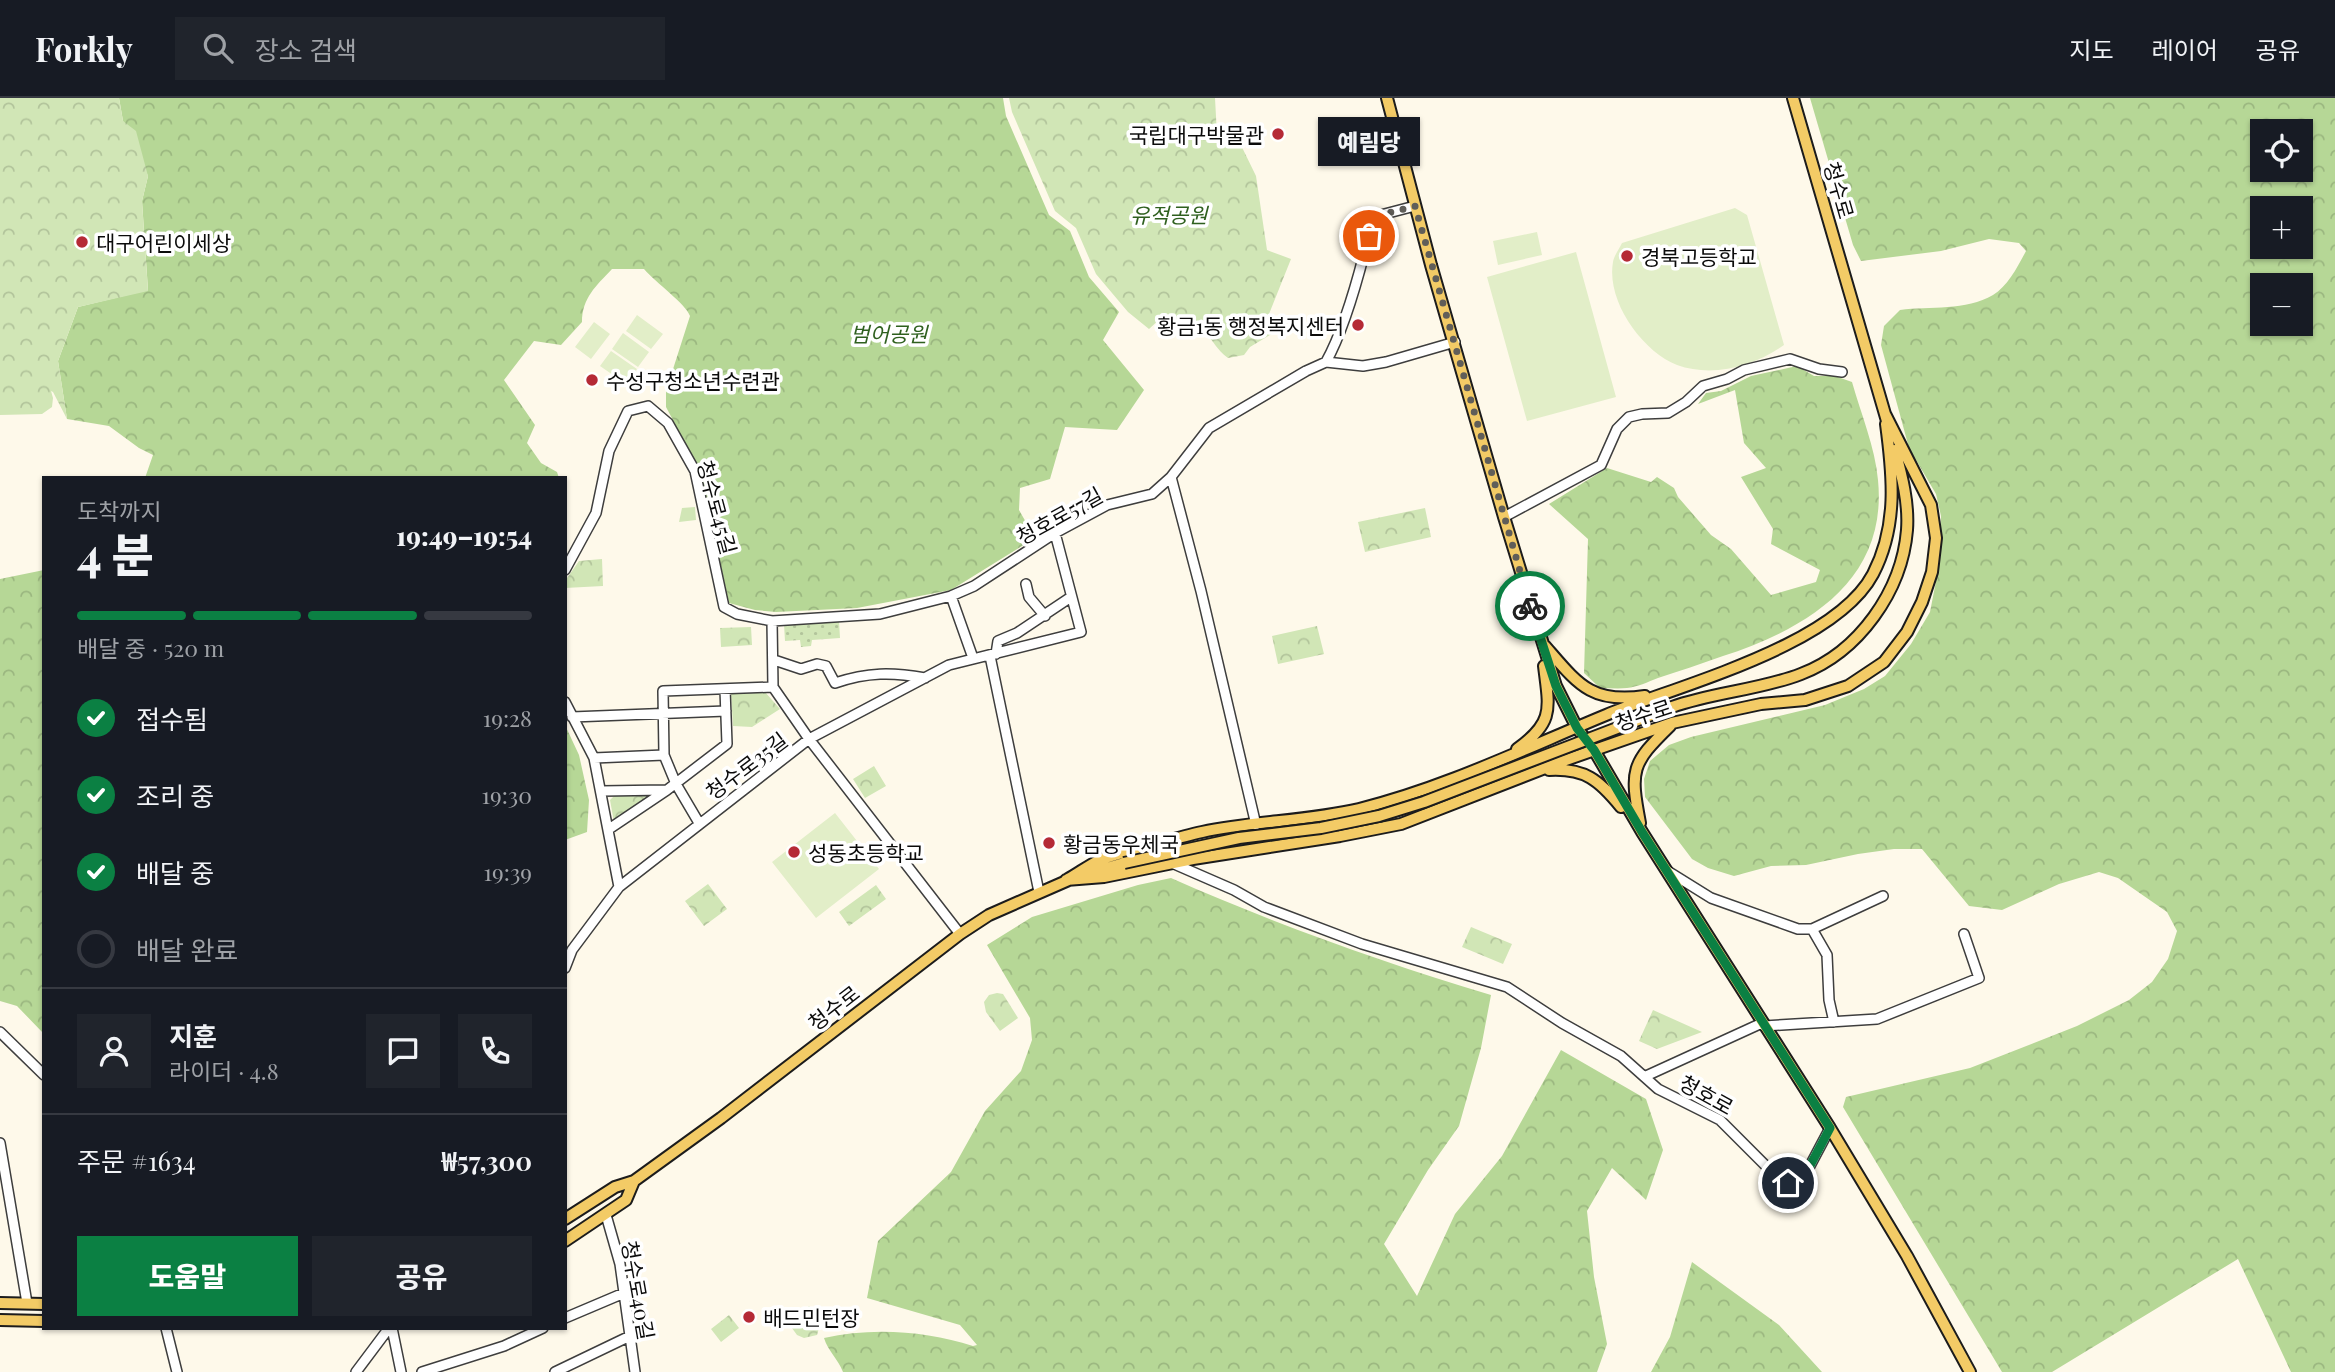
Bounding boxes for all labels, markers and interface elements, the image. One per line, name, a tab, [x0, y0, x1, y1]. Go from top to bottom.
search box	[175, 17, 665, 80]
text: Forkly	[35, 26, 133, 70]
icon: search	[199, 29, 237, 67]
text: 장소 검색	[255, 32, 357, 67]
text: 지도	[2069, 33, 2114, 65]
text: 레이어	[2152, 33, 2218, 65]
text: 공유	[2256, 33, 2300, 65]
callout: 예림당	[1318, 117, 1420, 166]
map controls	[2250, 119, 2313, 336]
button: locate	[2250, 119, 2313, 182]
place label: 국립대구박물관	[1129, 120, 1264, 148]
marker: 국립대구박물관	[1270, 126, 1286, 142]
text: 예림당	[1337, 126, 1401, 157]
street label: 청수로	[1819, 158, 1861, 222]
button: +	[2250, 196, 2313, 259]
park label: 유적공원	[1130, 200, 1209, 228]
pin	[1339, 206, 1399, 266]
icon: bag	[1350, 217, 1388, 255]
place label: 대구어린이세상	[96, 228, 231, 256]
marker: 대구어린이세상	[74, 234, 90, 250]
place label: 경북고등학교	[1641, 242, 1757, 270]
marker: 경북고등학교	[1619, 248, 1635, 264]
button: −	[2250, 273, 2313, 336]
place label: 황금1동 행정복지센터	[1157, 311, 1344, 339]
marker: 황금1동 행정복지센터	[1350, 317, 1366, 333]
park label: 범어공원	[850, 319, 929, 347]
place label: 수성구청소년수련관	[606, 366, 780, 394]
marker: 수성구청소년수련관	[584, 372, 600, 388]
street label: 청수로45길	[692, 457, 744, 557]
street label: 청호로57길	[1011, 480, 1107, 550]
text: 도착까지	[77, 495, 162, 526]
text: 19:49–19:54	[396, 518, 532, 553]
text: 4 분	[77, 522, 154, 584]
courier	[1495, 571, 1565, 641]
icon: bike	[1511, 587, 1549, 625]
text: 배달 중 · 520 m	[77, 632, 224, 663]
street label: 청수로	[1611, 692, 1675, 736]
icon: check	[77, 699, 115, 737]
text: 접수됨	[136, 701, 208, 736]
text: 19:28	[483, 702, 532, 733]
street label: 청수로35길	[699, 725, 793, 805]
icon: check	[77, 776, 115, 814]
text: 조리 중	[136, 778, 214, 813]
text: 19:30	[481, 779, 532, 810]
place label: 황금동우체국	[1063, 829, 1179, 857]
marker: 황금동우체국	[1041, 835, 1057, 851]
place label: 성동초등학교	[808, 838, 924, 866]
marker: 성동초등학교	[786, 844, 802, 860]
icon: check	[77, 853, 115, 891]
text: 배달 중	[136, 855, 214, 890]
text: 19:39	[484, 856, 532, 887]
text: 배달 완료	[136, 932, 238, 967]
street label: 청수로	[802, 978, 864, 1036]
button: person	[77, 1014, 151, 1088]
button: chat	[366, 1014, 440, 1088]
button: phone	[458, 1014, 532, 1088]
text: 지훈	[169, 1018, 217, 1053]
text: 라이더 · 4.8	[169, 1055, 279, 1086]
street label: 청호로	[1675, 1068, 1739, 1120]
text: 주문 #1634	[77, 1143, 196, 1178]
text: ₩57,300	[441, 1143, 532, 1178]
pin	[1758, 1153, 1818, 1213]
icon: home	[1769, 1164, 1807, 1202]
button: 도움말	[77, 1236, 298, 1316]
button: 공유	[312, 1236, 532, 1316]
street label: 청수로40길	[617, 1238, 661, 1342]
place label: 배드민턴장	[763, 1303, 860, 1331]
marker: 배드민턴장	[741, 1309, 757, 1325]

